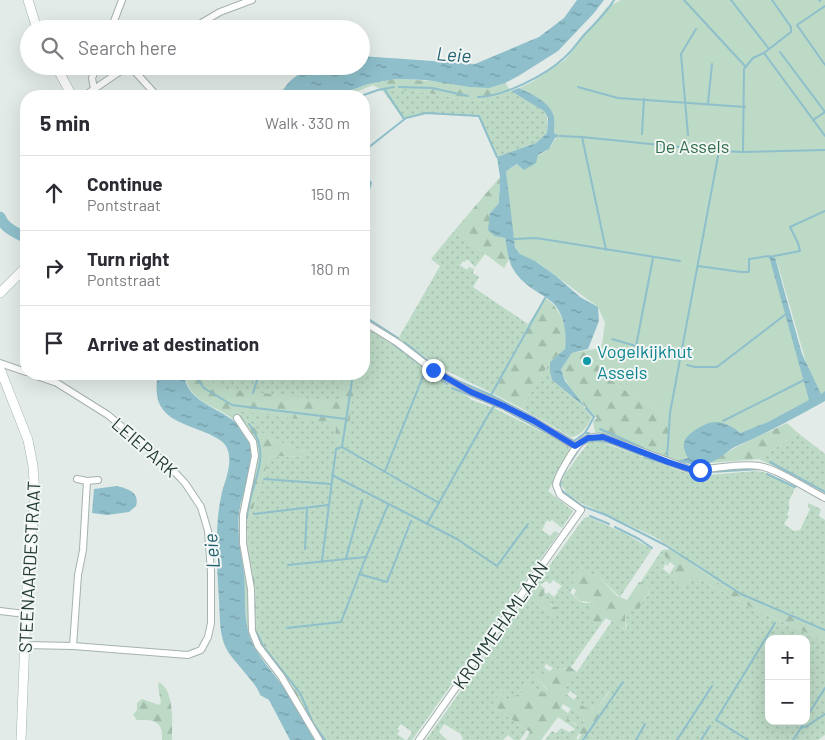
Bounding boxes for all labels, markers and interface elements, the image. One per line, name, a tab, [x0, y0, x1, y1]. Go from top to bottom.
search box	[20, 20, 370, 75]
icon: search	[38, 34, 66, 62]
text: Search here	[78, 36, 177, 59]
water label: Leie	[436, 41, 472, 67]
text: 5 min	[40, 110, 90, 135]
text: Walk · 330 m	[265, 113, 350, 132]
park label: De Assels	[655, 135, 729, 157]
text: Continue	[87, 172, 163, 195]
icon: ahead	[40, 179, 68, 207]
text: 150 m	[311, 184, 350, 203]
text: Pontstraat	[87, 195, 161, 214]
text: Turn right	[87, 247, 169, 270]
icon: right	[40, 254, 68, 282]
text: 180 m	[311, 259, 350, 278]
text: Pontstraat	[87, 270, 161, 289]
icon: arrive	[40, 329, 68, 357]
text: Arrive at destination	[87, 332, 259, 355]
place label: Vogelkijkhut Assels	[597, 340, 693, 383]
marker: Vogelkijkhut Assels	[581, 355, 593, 367]
route end	[422, 359, 445, 382]
street label: LEIEPARK	[108, 413, 182, 481]
route start	[689, 459, 712, 482]
street label: STEENAARDESTRAAT	[14, 480, 44, 654]
water label: Leie	[198, 532, 224, 569]
street label: KROMMEHAMLAAN	[448, 557, 552, 693]
map controls	[765, 635, 810, 725]
button: +	[765, 635, 810, 680]
button: −	[765, 680, 810, 725]

